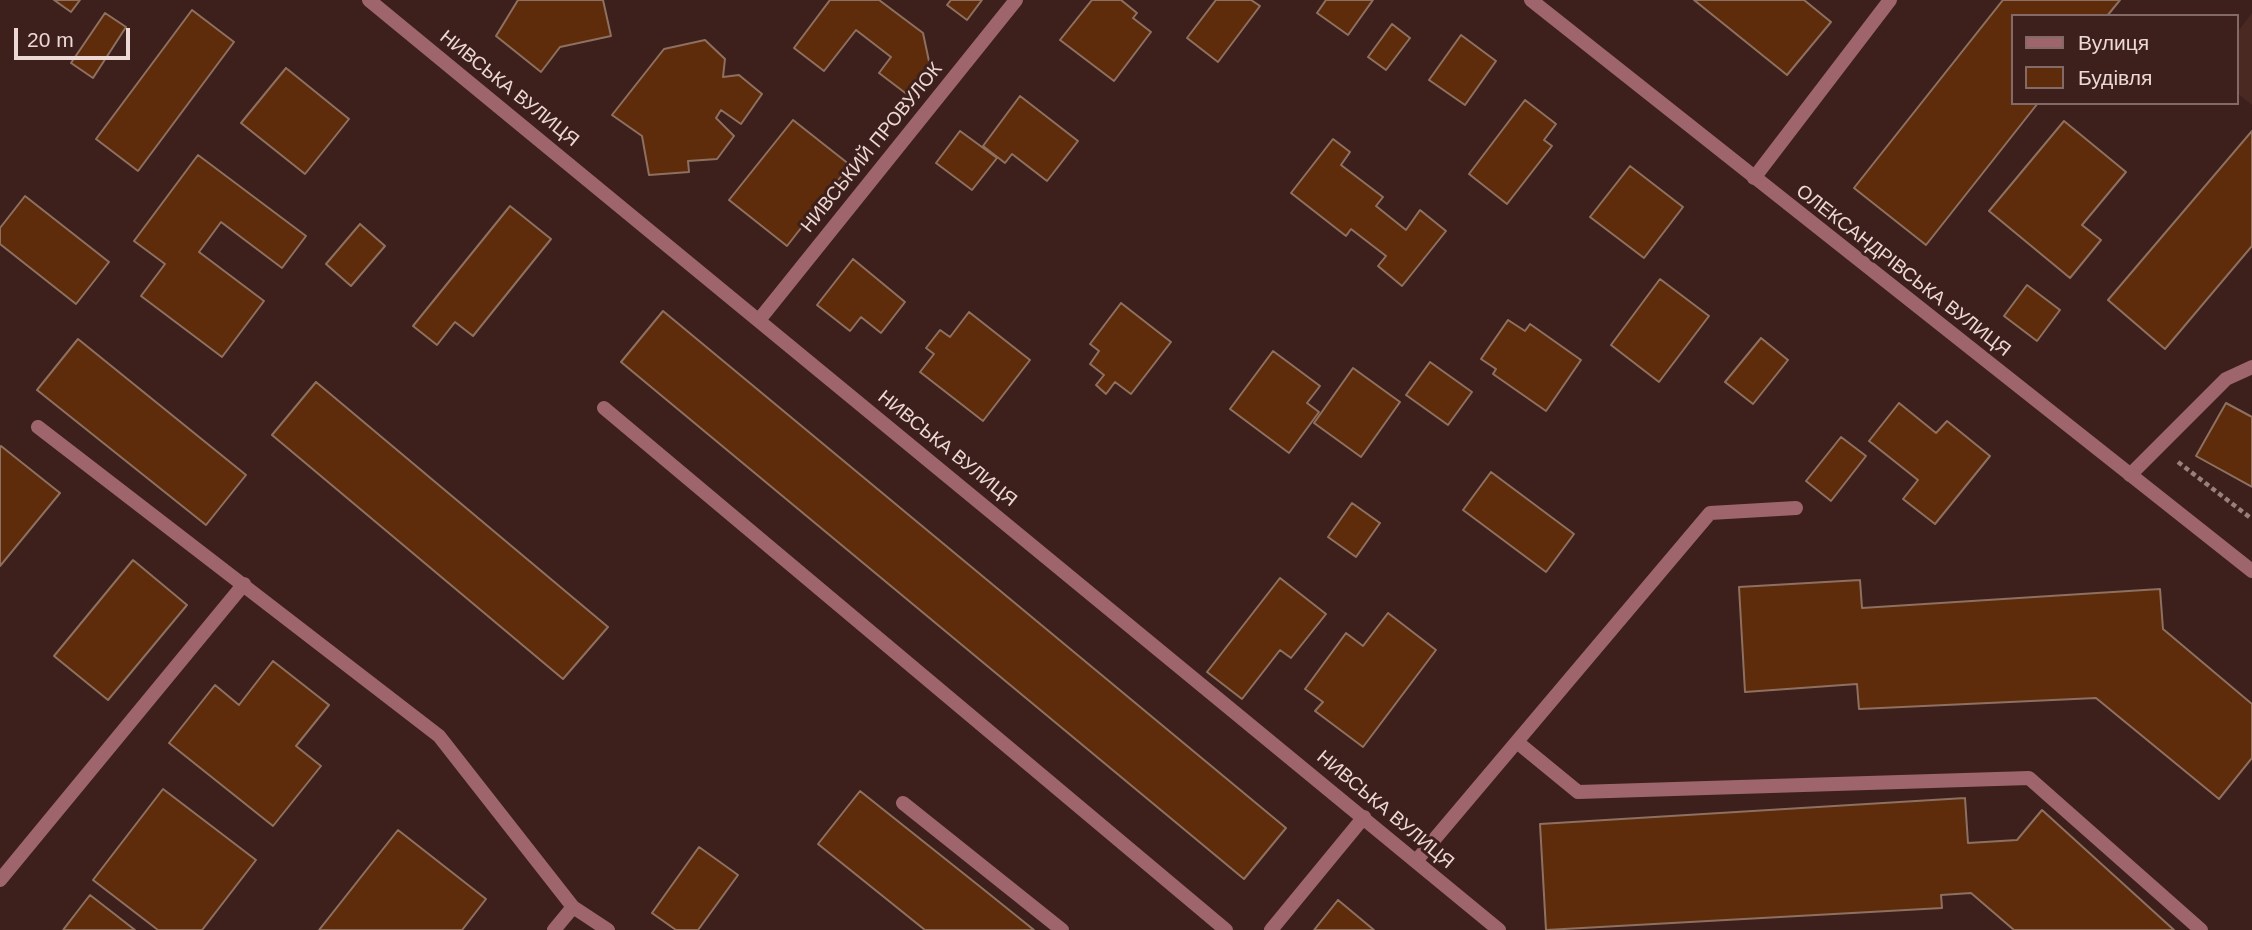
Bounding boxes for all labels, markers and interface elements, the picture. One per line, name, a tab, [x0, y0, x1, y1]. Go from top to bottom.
scale bar	[18, 14, 133, 58]
legend	[2010, 14, 2238, 105]
street label: НИВСЬКА ВУЛИЦЯ	[435, 26, 583, 152]
text: 20 m	[27, 28, 74, 51]
text: Вулиця	[2078, 31, 2149, 54]
street label: НИВСЬКИЙ ПРОВУЛОК	[797, 59, 947, 237]
text: Будівля	[2078, 66, 2152, 89]
street label: ОЛЕКСАНДРІВСЬКА ВУЛИЦЯ	[1791, 180, 2015, 362]
street label: НИВСЬКА ВУЛИЦЯ	[873, 386, 1021, 512]
street label: НИВСЬКА ВУЛИЦЯ	[1312, 746, 1458, 874]

